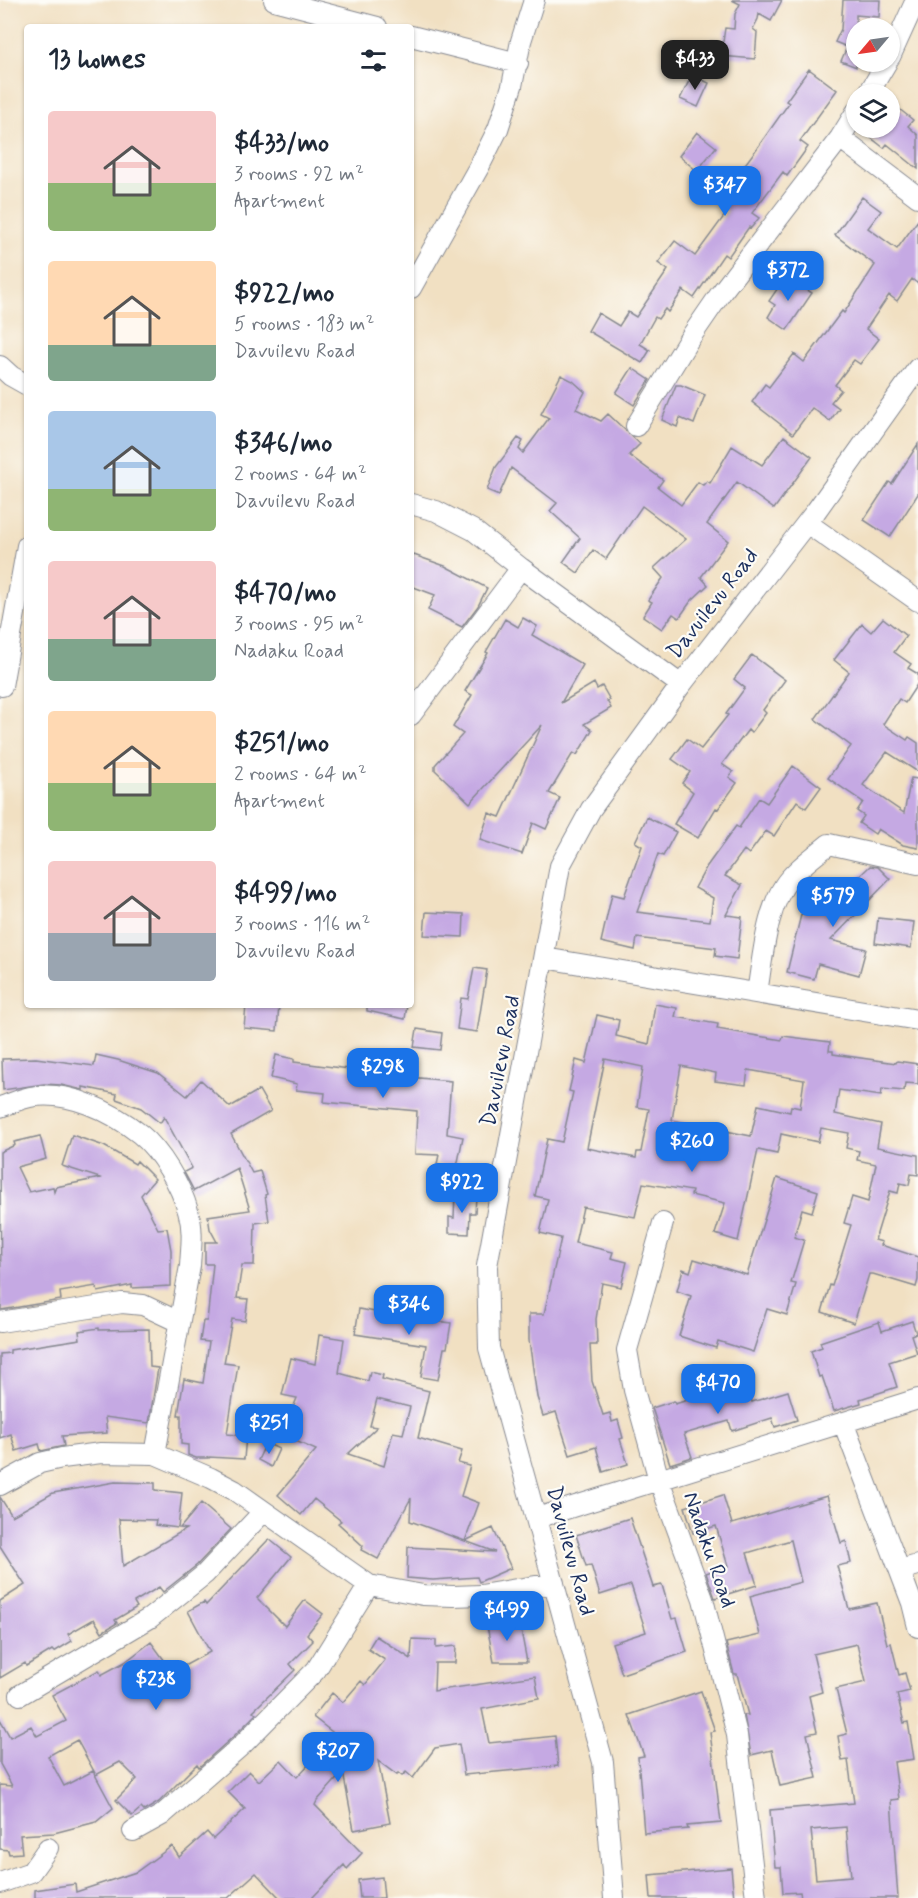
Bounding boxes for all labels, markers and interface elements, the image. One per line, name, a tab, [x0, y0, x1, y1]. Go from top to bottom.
north arrow	[846, 18, 900, 72]
map controls	[846, 18, 900, 138]
pin: $433	[659, 40, 731, 91]
text: 13 homes	[48, 43, 146, 77]
icon: filters	[357, 44, 390, 77]
text: $433	[675, 46, 715, 73]
button: layers	[846, 84, 900, 138]
text: $433/mo	[234, 127, 329, 161]
icon: home	[96, 135, 168, 207]
text: 3 rooms · 92 m²	[234, 161, 364, 188]
pin: $347	[689, 166, 761, 217]
text: $347	[703, 172, 747, 199]
text: Apartment	[234, 188, 325, 215]
pin: $372	[752, 251, 824, 302]
text: $372	[767, 257, 809, 284]
text: $922/mo	[234, 277, 334, 311]
icon: home	[96, 285, 168, 357]
text: 5 rooms · 183 m²	[234, 311, 374, 338]
text: Davuilevu Road	[234, 338, 355, 365]
text: $346/mo	[234, 427, 332, 461]
icon: home	[96, 435, 168, 507]
text: 2 rooms · 64 m²	[234, 461, 367, 488]
text: Davuilevu Road	[234, 488, 355, 515]
street label: Davuilevu Road	[661, 543, 765, 665]
text: $470/mo	[234, 577, 336, 611]
icon: home	[96, 585, 168, 657]
text: 3 rooms · 95 m²	[234, 611, 364, 638]
text: Nadaku Road	[234, 638, 344, 665]
text: $251/mo	[234, 727, 329, 761]
icon: home	[96, 735, 168, 807]
text: 2 rooms · 64 m²	[234, 761, 367, 788]
text: Apartment	[234, 788, 325, 815]
text: $499/mo	[234, 877, 337, 911]
pin: $579	[797, 877, 869, 928]
text: $579	[811, 883, 855, 910]
icon: home	[96, 885, 168, 957]
text: 3 rooms · 116 m²	[234, 911, 370, 938]
text: Davuilevu Road	[234, 938, 355, 965]
street label: Davuilevu Road	[475, 993, 527, 1129]
pin: $298	[347, 1048, 419, 1099]
text: $298	[361, 1054, 405, 1081]
pin: $260	[656, 1122, 728, 1173]
text: $260	[670, 1128, 714, 1155]
pin: $922	[426, 1163, 498, 1214]
text: $922	[440, 1169, 484, 1196]
pin: $346	[373, 1285, 445, 1336]
text: $346	[388, 1291, 430, 1318]
pin: $470	[682, 1364, 754, 1415]
text: $470	[695, 1370, 741, 1397]
pin: $251	[233, 1404, 305, 1455]
text: $251	[249, 1410, 289, 1437]
street label: Davuilevu Road	[539, 1483, 601, 1619]
street label: Nadaku Road	[676, 1488, 742, 1612]
pin: $499	[471, 1591, 543, 1642]
text: $499	[484, 1597, 530, 1624]
pin: $238	[120, 1660, 192, 1711]
text: $238	[136, 1666, 176, 1693]
pin: $207	[302, 1732, 374, 1783]
text: $207	[316, 1738, 360, 1765]

